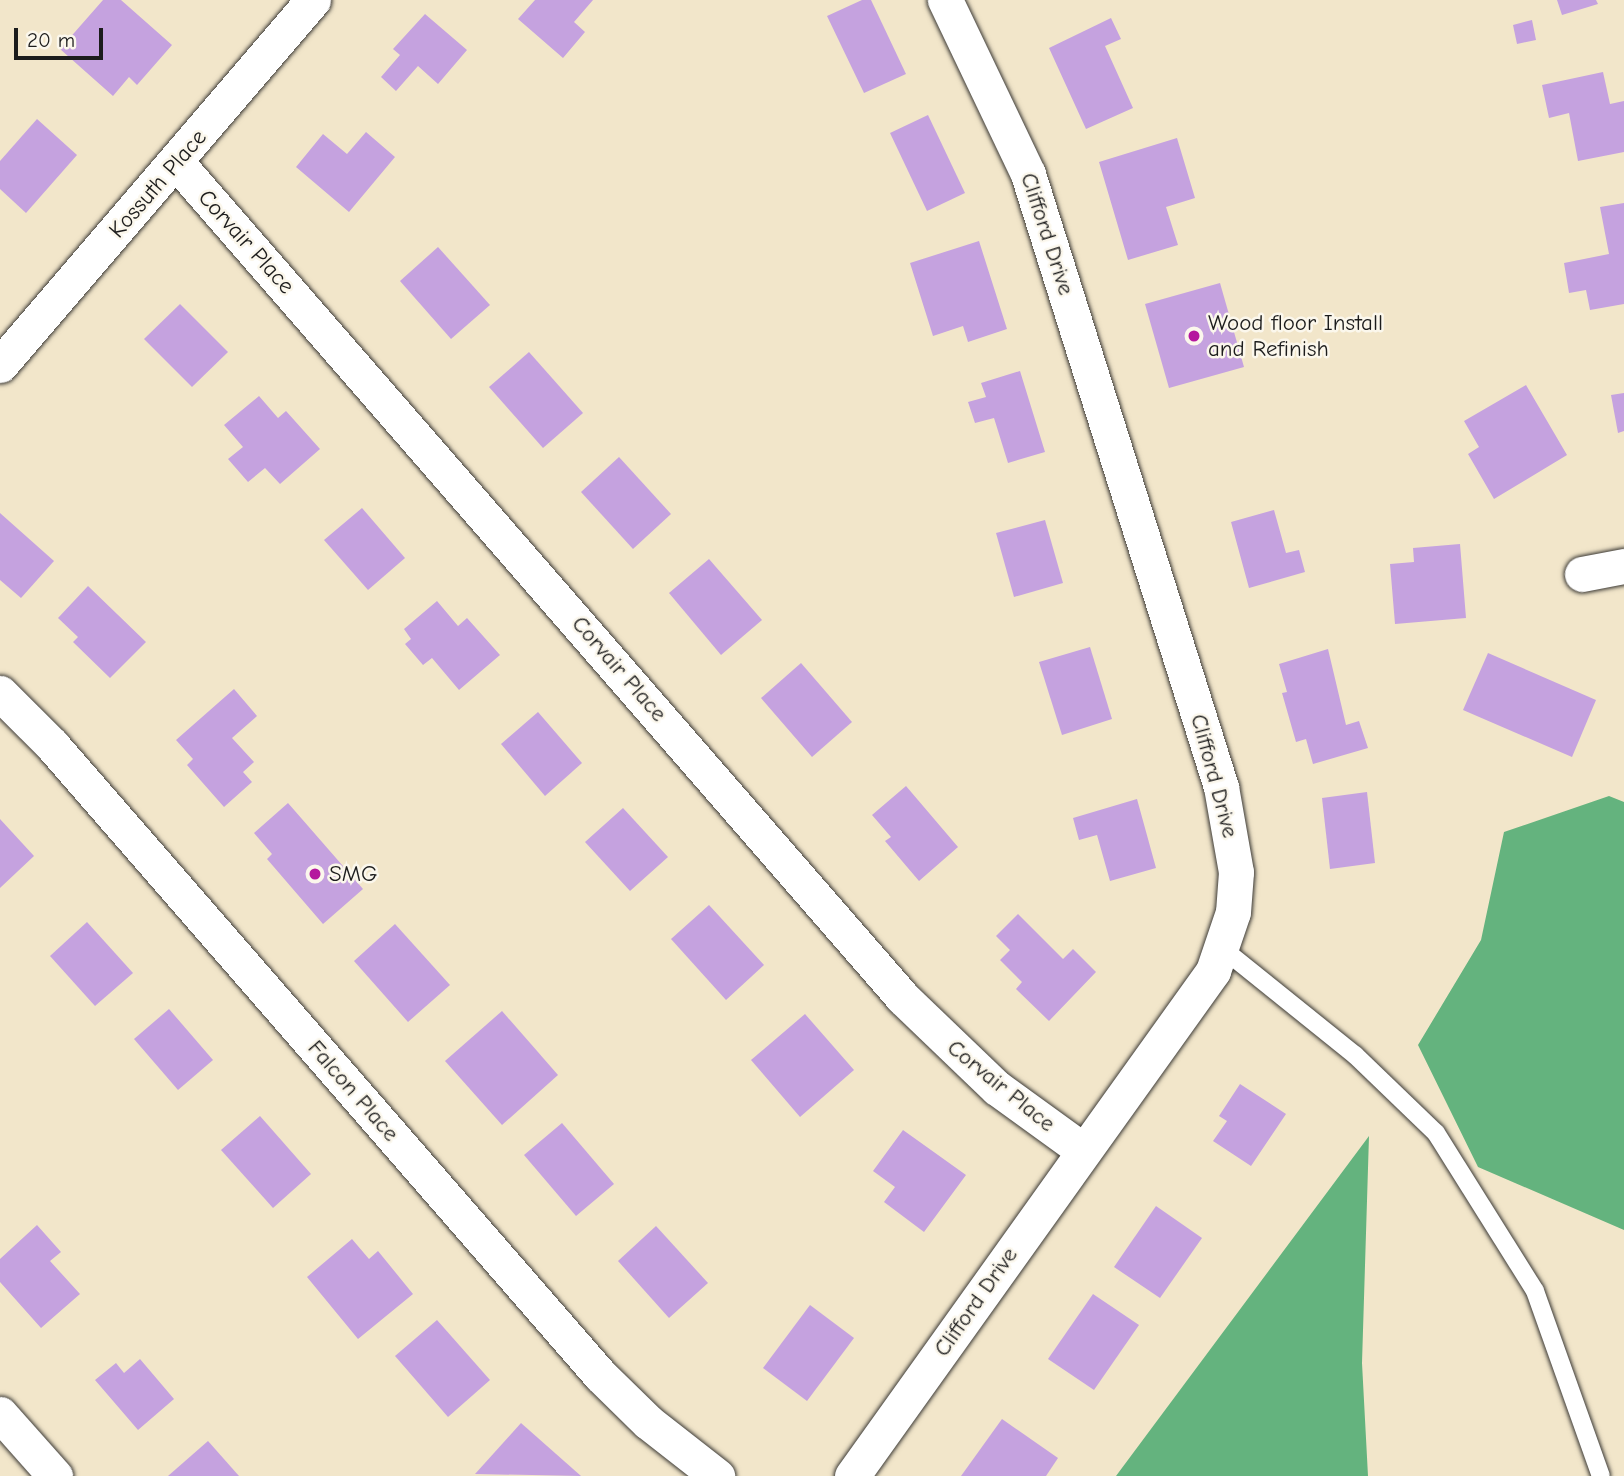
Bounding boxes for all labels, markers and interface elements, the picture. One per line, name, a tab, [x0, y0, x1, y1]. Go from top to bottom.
scale bar	[18, 14, 107, 58]
text: 20 m	[27, 28, 75, 52]
street label: Kossuth Place	[103, 124, 213, 244]
street label: Clifford Drive	[1014, 169, 1080, 299]
street label: Corvair Place	[192, 184, 300, 300]
place label: Wood floor Install and Refinish	[1208, 309, 1383, 363]
marker: Wood floor Install and Refinish	[1186, 328, 1202, 344]
street label: Corvair Place	[566, 611, 672, 727]
street label: Clifford Drive	[1184, 711, 1244, 841]
place label: SMG	[329, 860, 377, 888]
marker: SMG	[307, 866, 323, 882]
street label: Corvair Place	[941, 1034, 1061, 1138]
street label: Falcon Place	[302, 1035, 404, 1147]
street label: Clifford Drive	[928, 1242, 1024, 1362]

